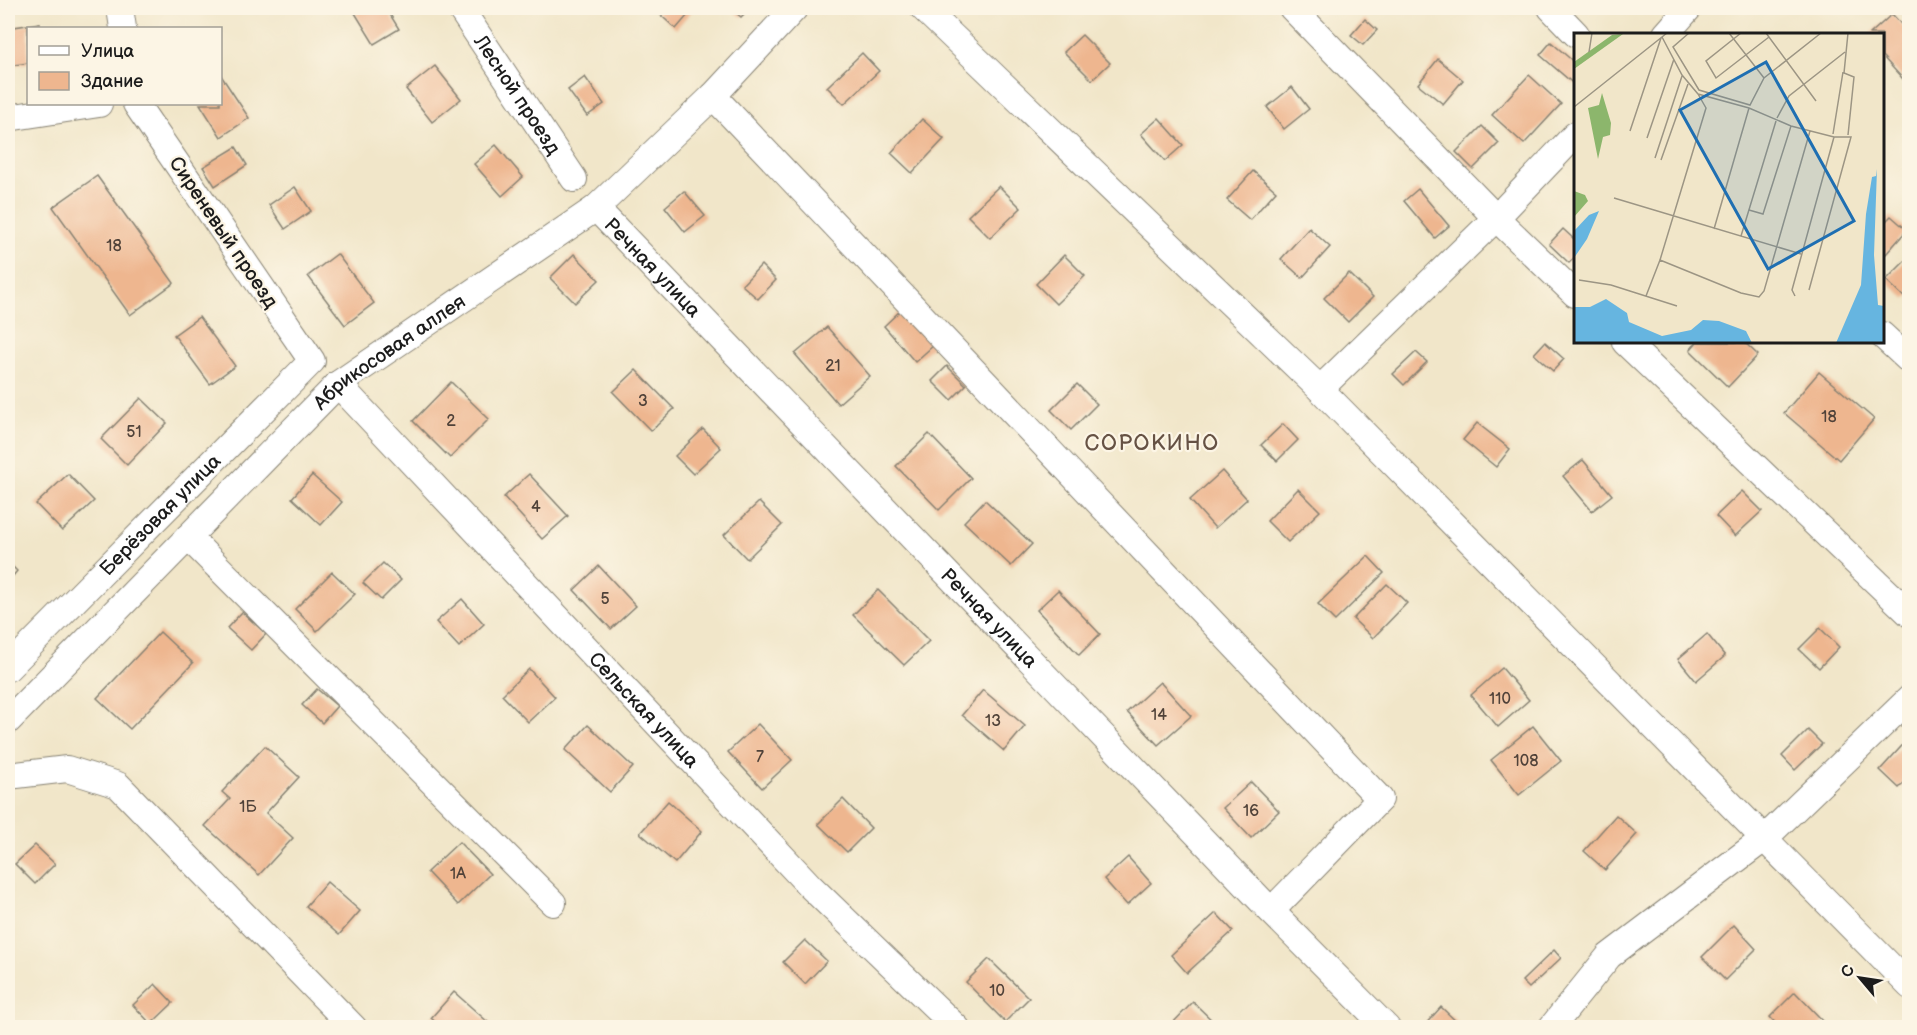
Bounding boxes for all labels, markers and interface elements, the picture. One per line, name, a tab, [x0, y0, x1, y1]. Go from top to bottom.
legend	[27, 27, 222, 105]
street label: Лесной проезд	[468, 30, 565, 159]
inset map	[1574, 33, 1884, 344]
text: Улица	[81, 41, 135, 62]
text: Здание	[81, 71, 143, 92]
street label: Сиреневый проезд	[164, 152, 283, 313]
street label: Речная улица	[599, 213, 706, 323]
house number: 18	[106, 237, 122, 256]
street label: Абрикосовая аллея	[308, 290, 470, 416]
house number: 21	[825, 357, 841, 376]
house number: 3	[638, 392, 648, 411]
house number: 18	[1821, 408, 1837, 427]
house number: 2	[446, 412, 456, 431]
house number: 51	[126, 423, 142, 442]
district label: СОРОКИНО	[1085, 430, 1219, 457]
street label: Берёзовая улица	[95, 449, 226, 581]
house number: 4	[531, 498, 541, 517]
street label: Речная улица	[935, 564, 1042, 673]
house number: 5	[600, 590, 610, 609]
street label: Сельская улица	[583, 648, 704, 773]
house number: 110	[1489, 690, 1511, 709]
house number: 14	[1151, 706, 1167, 725]
house number: 13	[985, 712, 1001, 731]
house number: 7	[756, 748, 764, 767]
house number: 108	[1514, 752, 1538, 771]
house number: 1Б	[239, 798, 258, 817]
house number: 16	[1243, 802, 1259, 821]
house number: 1А	[450, 865, 466, 884]
north arrow	[1830, 948, 1890, 1008]
text: С	[1837, 962, 1859, 981]
house number: 10	[989, 982, 1005, 1001]

